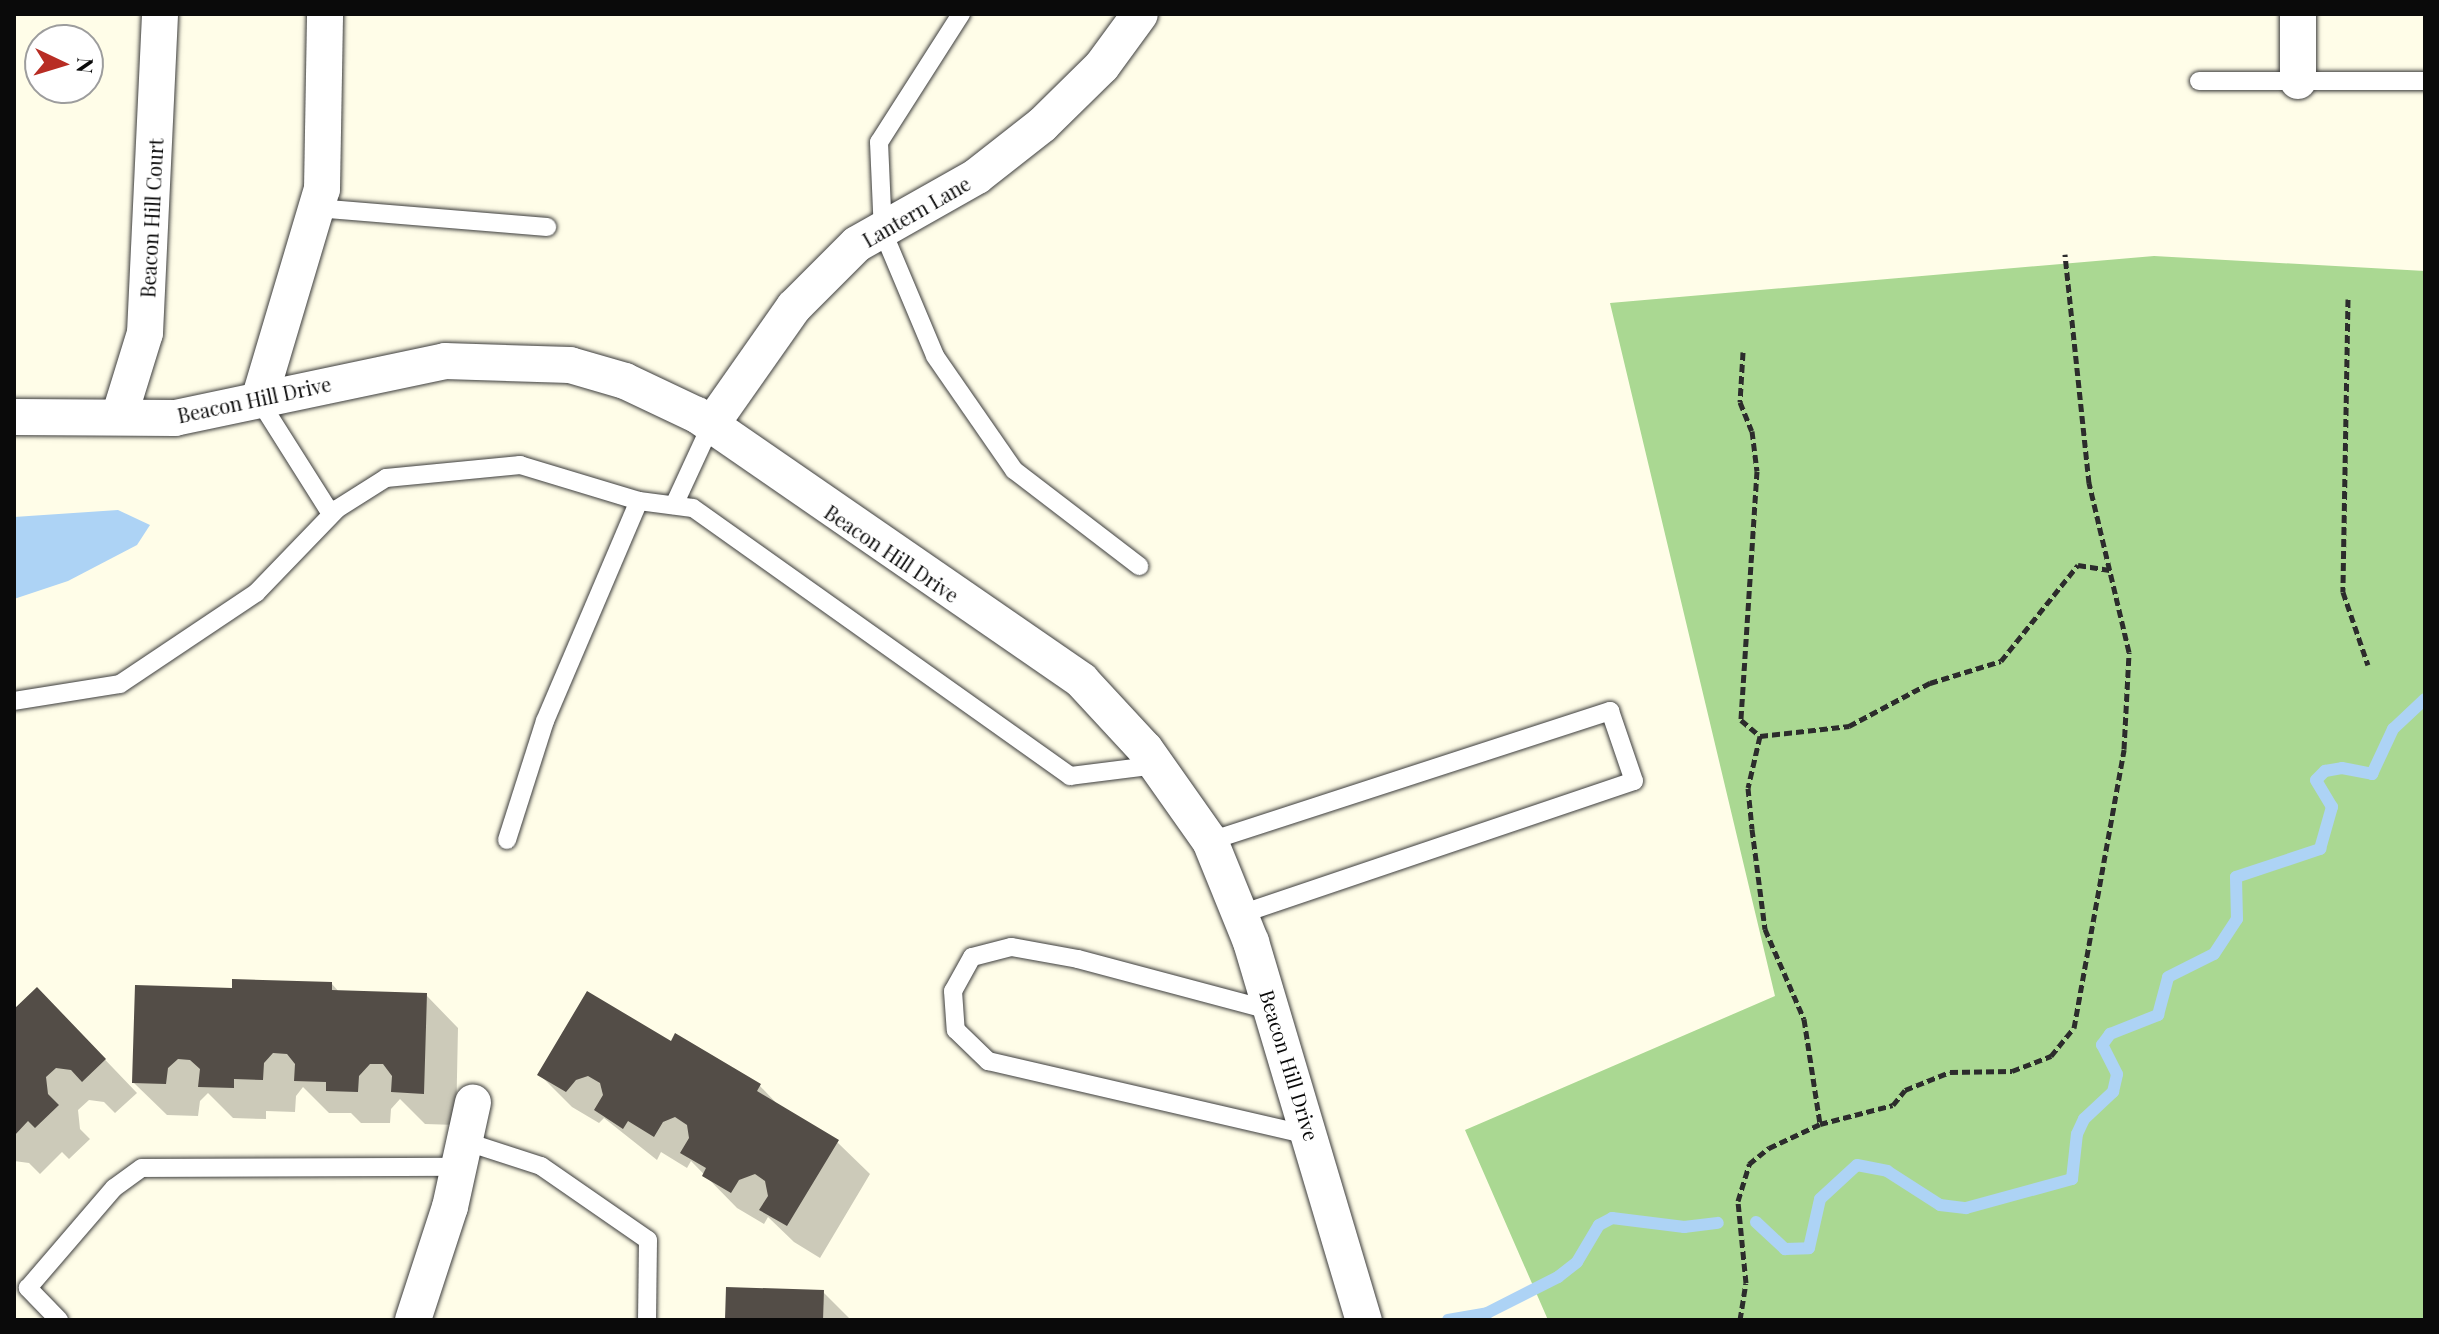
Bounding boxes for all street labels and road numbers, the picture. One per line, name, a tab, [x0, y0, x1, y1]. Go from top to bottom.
street label: Beacon Hill Court	[135, 138, 167, 298]
street label: Lantern Lane	[858, 170, 974, 252]
street label: Beacon Hill Drive	[175, 371, 333, 427]
street label: Beacon Hill Drive	[820, 499, 964, 607]
street label: Beacon Hill Drive	[1256, 987, 1324, 1143]

